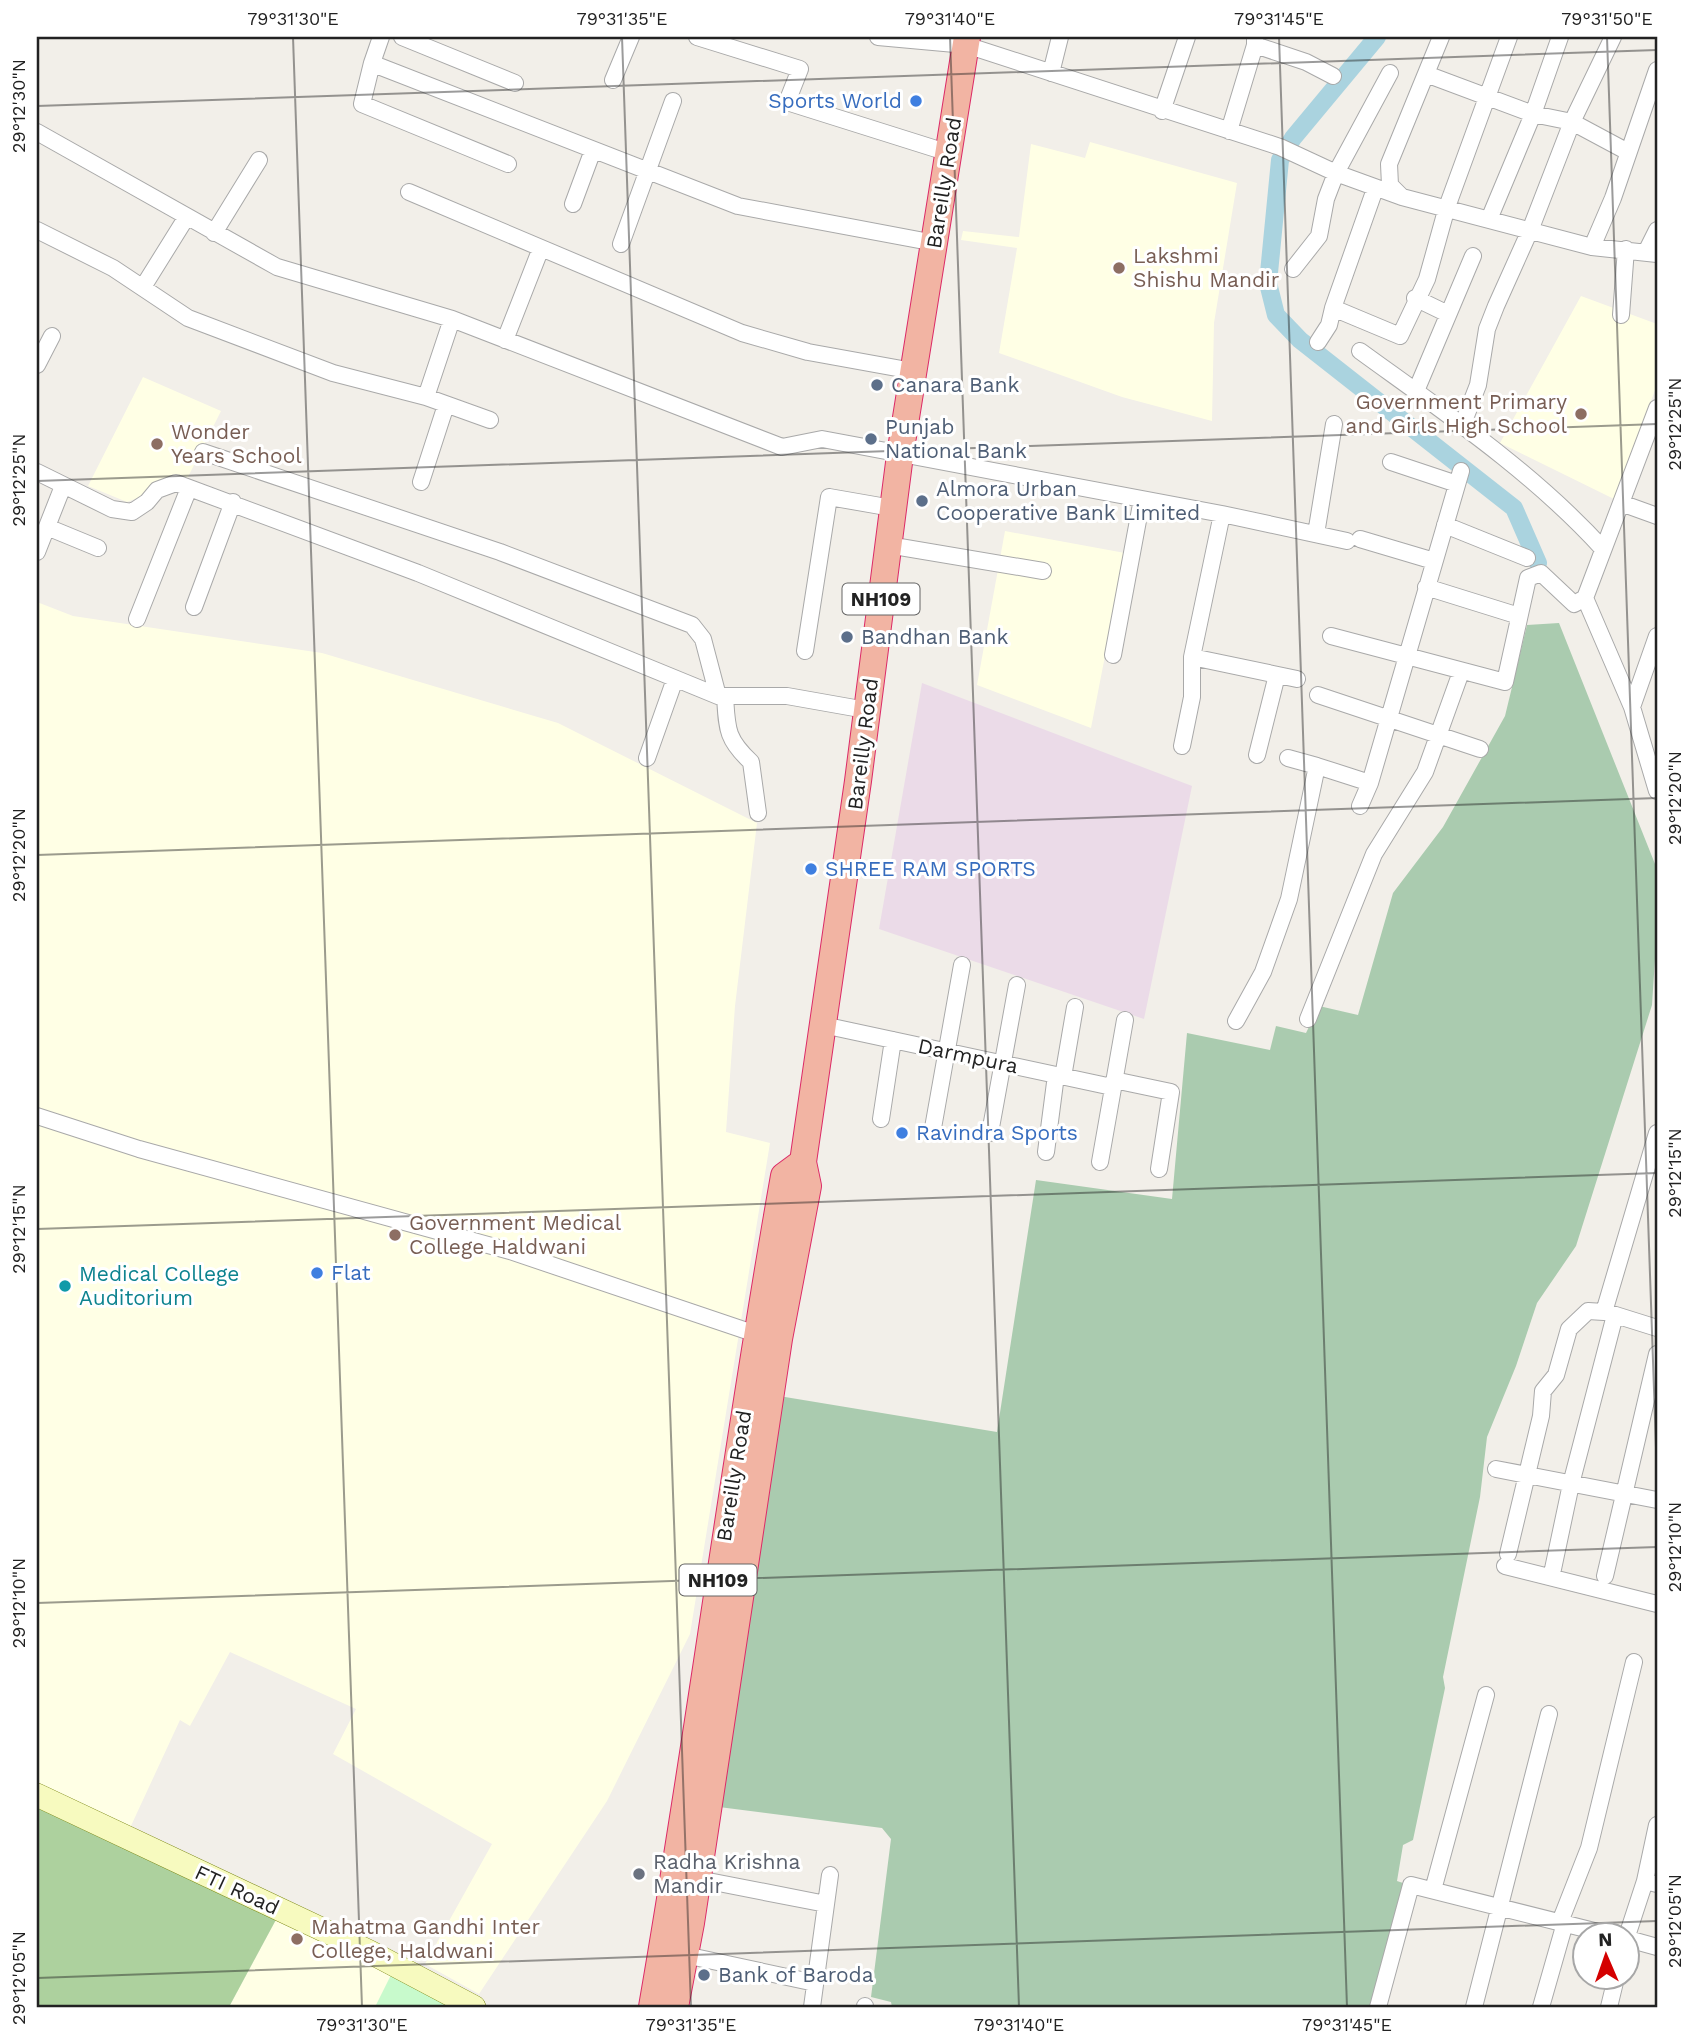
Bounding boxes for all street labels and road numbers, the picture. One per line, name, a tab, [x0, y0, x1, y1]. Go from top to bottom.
street label: Bareilly Road	[921, 115, 966, 250]
road number: NH109	[842, 584, 920, 614]
street label: Bareilly Road	[842, 677, 883, 811]
street label: Darmpura	[916, 1033, 1021, 1078]
street label: Bareilly Road	[711, 1408, 756, 1543]
road number: NH109	[680, 1564, 756, 1596]
street label: FTI Road	[191, 1859, 283, 1920]

